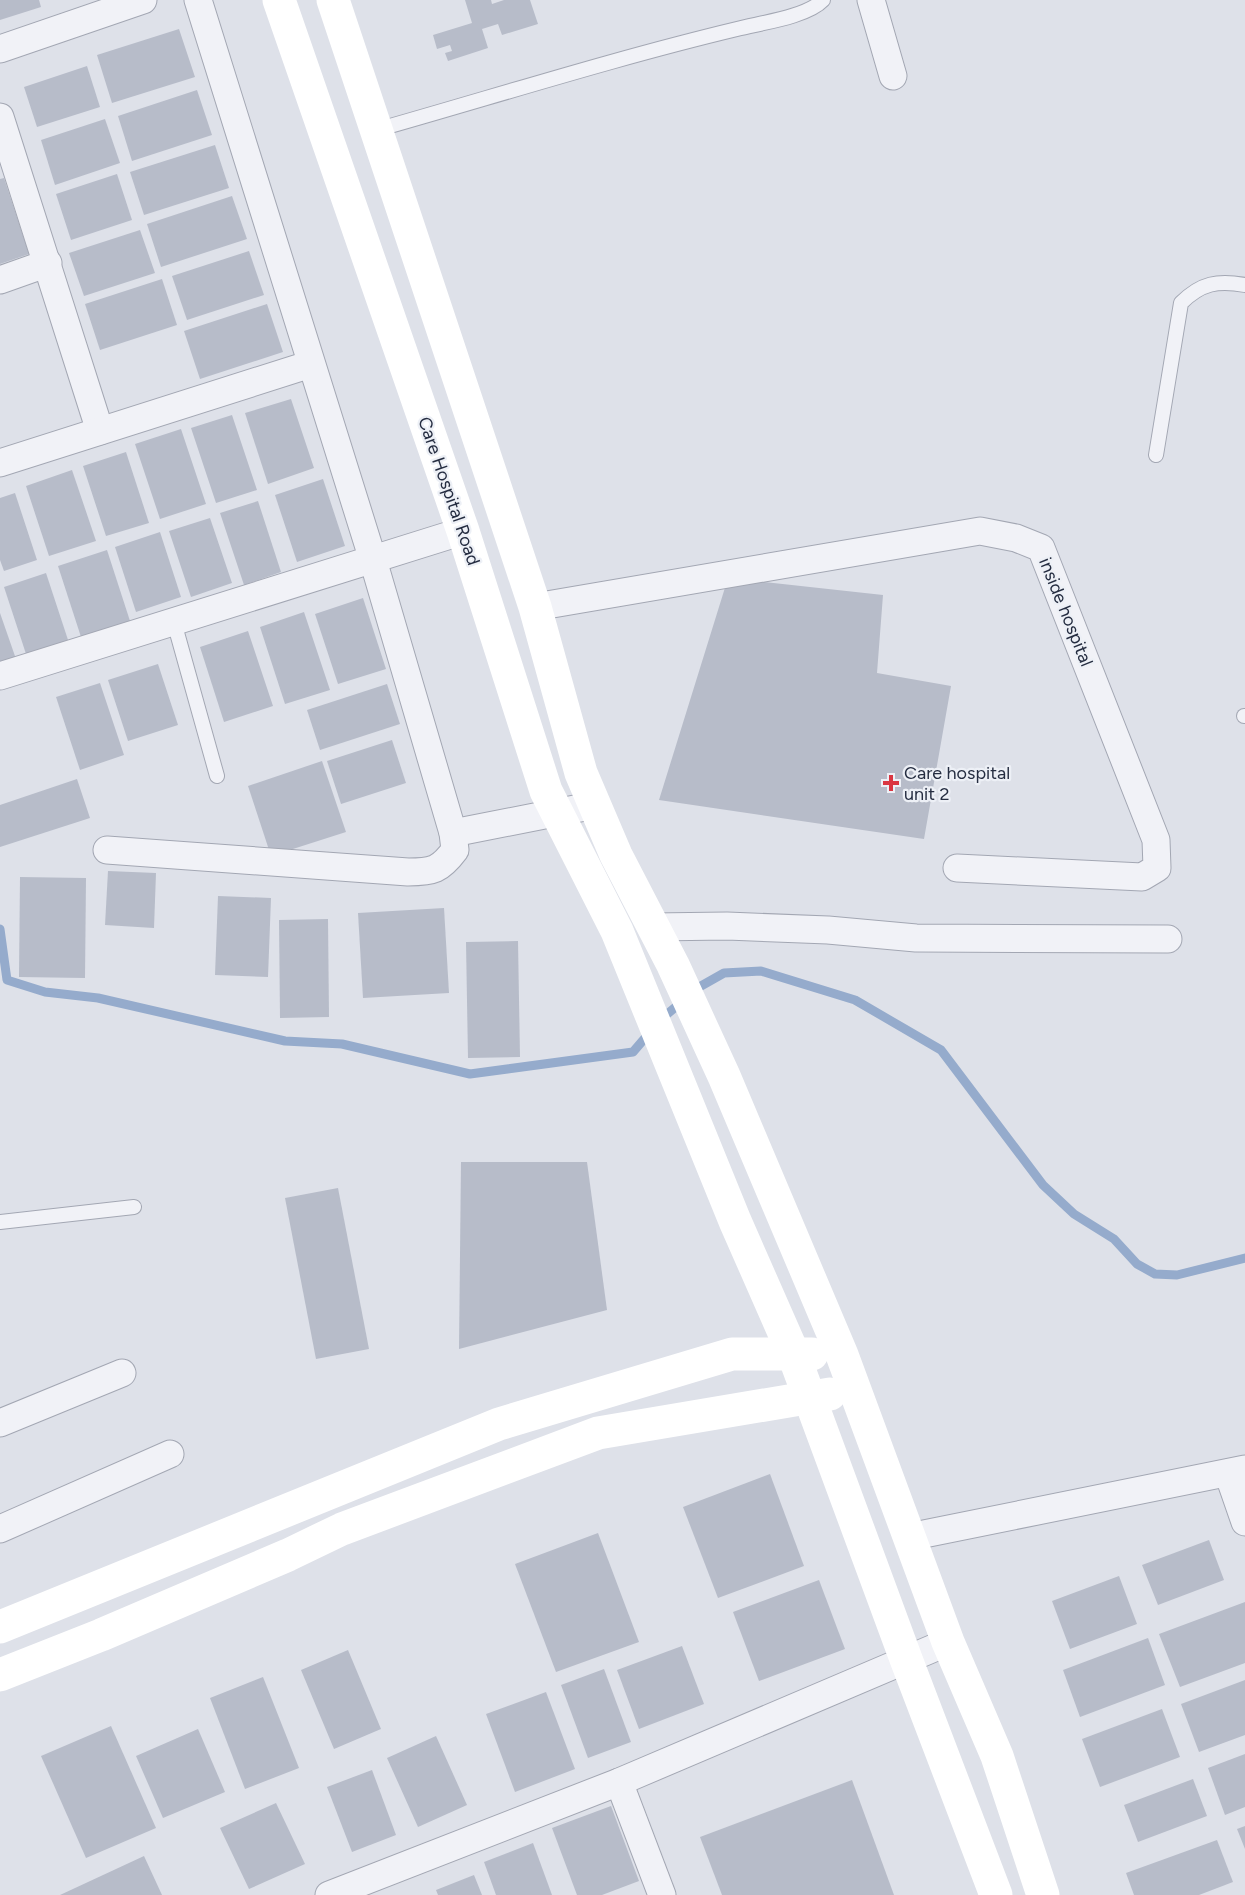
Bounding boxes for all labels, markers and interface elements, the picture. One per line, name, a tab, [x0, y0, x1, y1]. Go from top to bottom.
street label: Care Hospital Road	[413, 414, 485, 568]
street label: inside hospital	[1034, 554, 1098, 670]
place label: Care hospital unit 2	[904, 762, 1010, 805]
marker: Care hospital unit 2	[882, 774, 900, 792]

